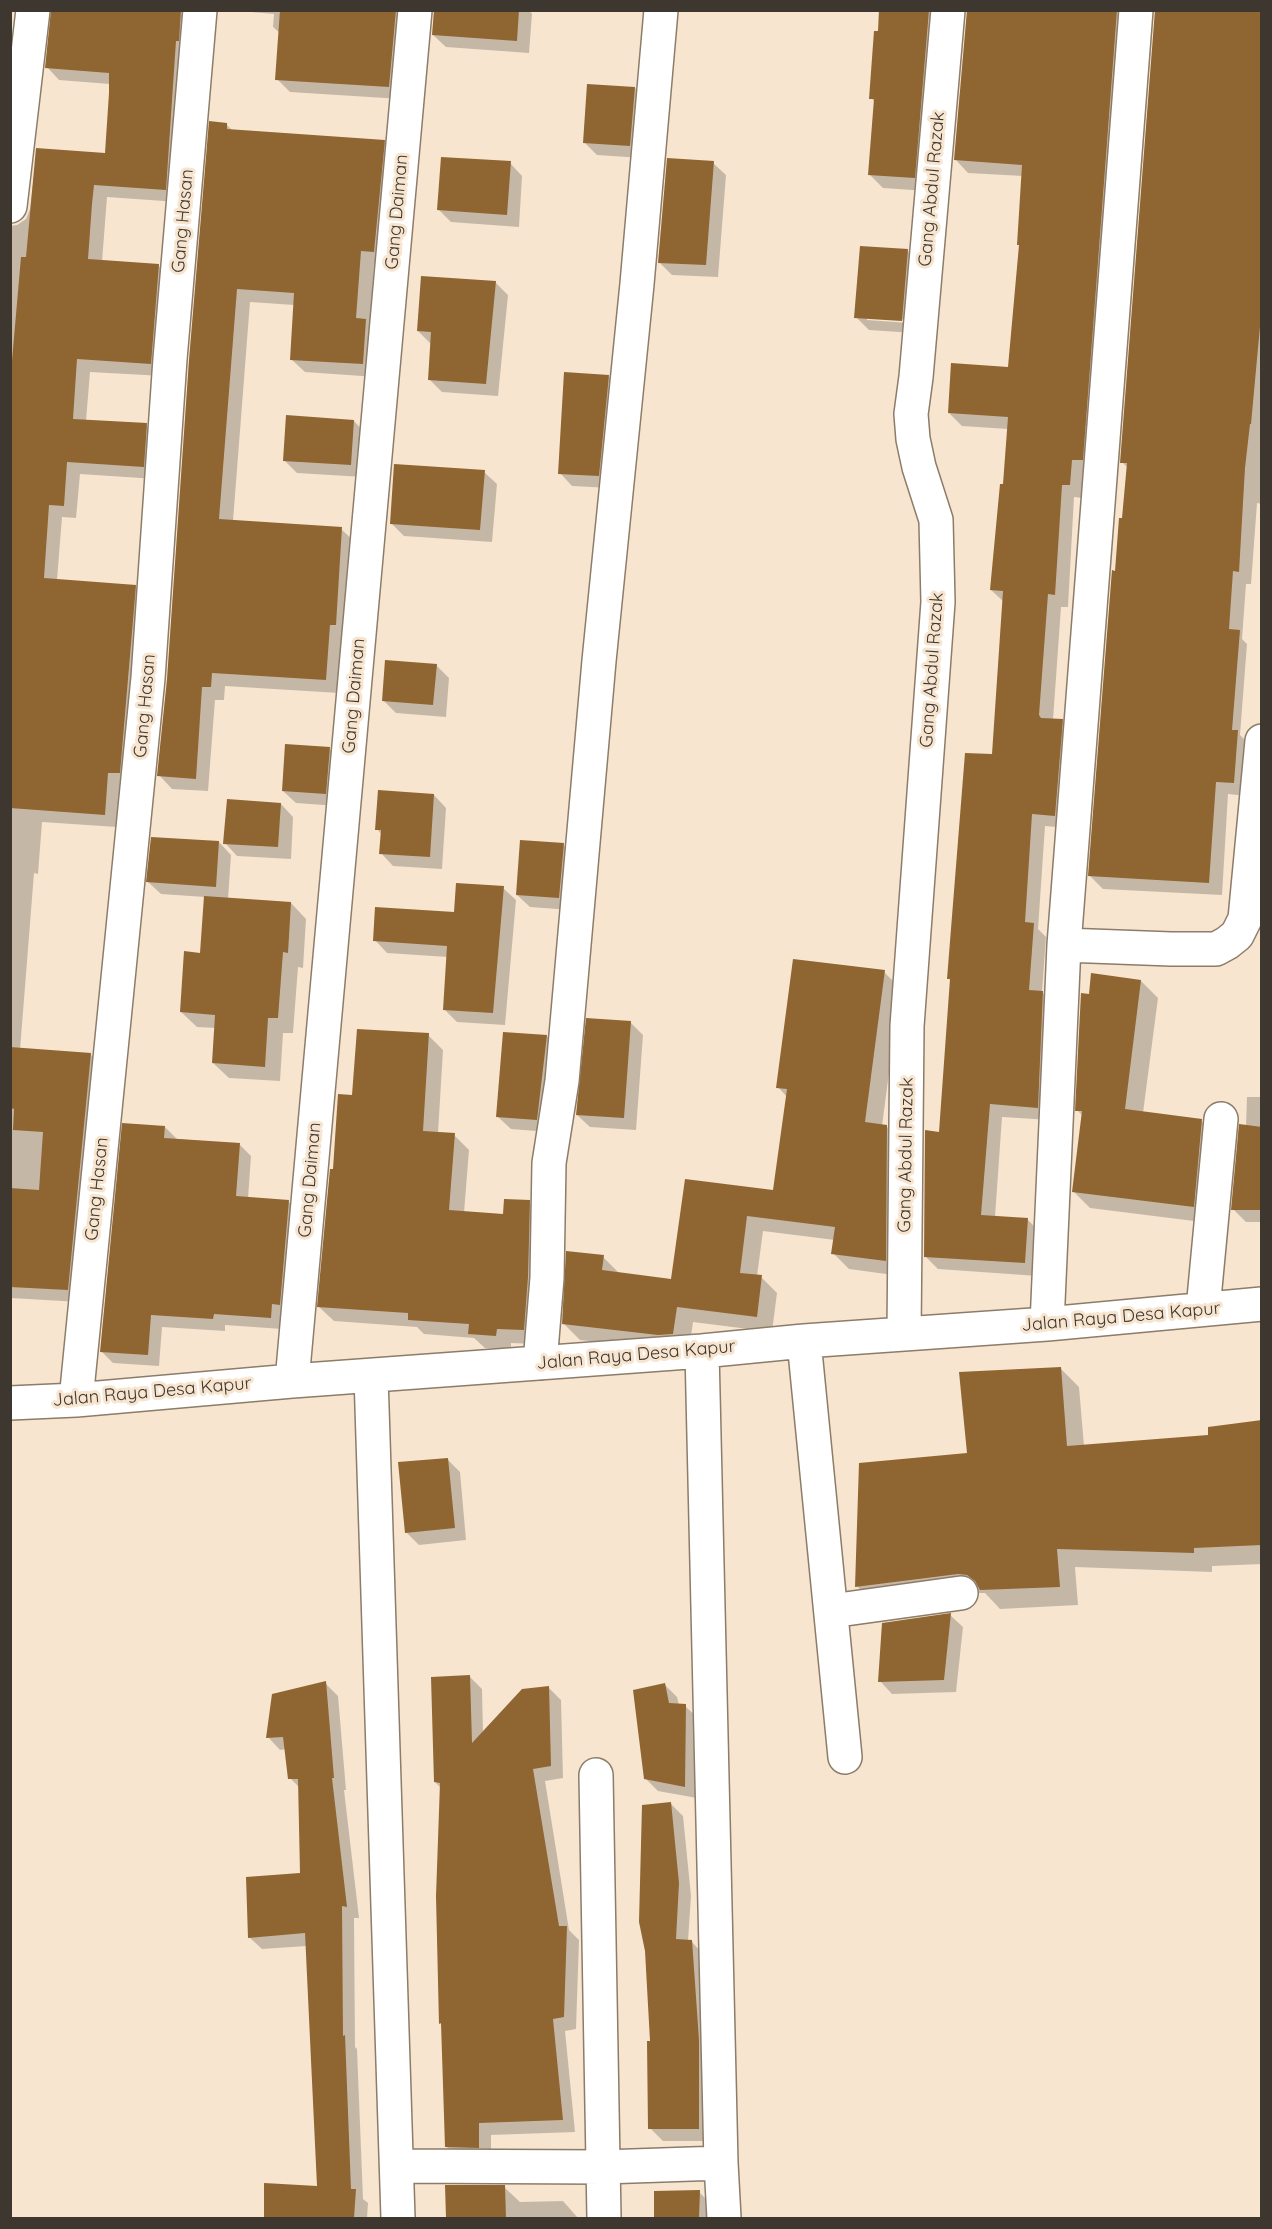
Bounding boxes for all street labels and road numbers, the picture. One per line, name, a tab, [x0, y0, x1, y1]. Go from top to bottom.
street label: Gang Abdul Razak	[914, 111, 950, 267]
street label: Gang Daiman	[381, 153, 413, 271]
street label: Gang Hasan	[168, 168, 198, 274]
street label: Gang Abdul Razak	[916, 592, 948, 748]
street label: Gang Daiman	[338, 637, 370, 755]
street label: Gang Hasan	[130, 653, 160, 759]
street label: Gang Abdul Razak	[894, 1077, 918, 1233]
street label: Gang Daiman	[294, 1121, 326, 1239]
street label: Gang Hasan	[81, 1136, 113, 1242]
street label: Jalan Raya Desa Kapur	[1021, 1298, 1221, 1336]
street label: Jalan Raya Desa Kapur	[536, 1336, 736, 1374]
street label: Jalan Raya Desa Kapur	[52, 1373, 252, 1411]

